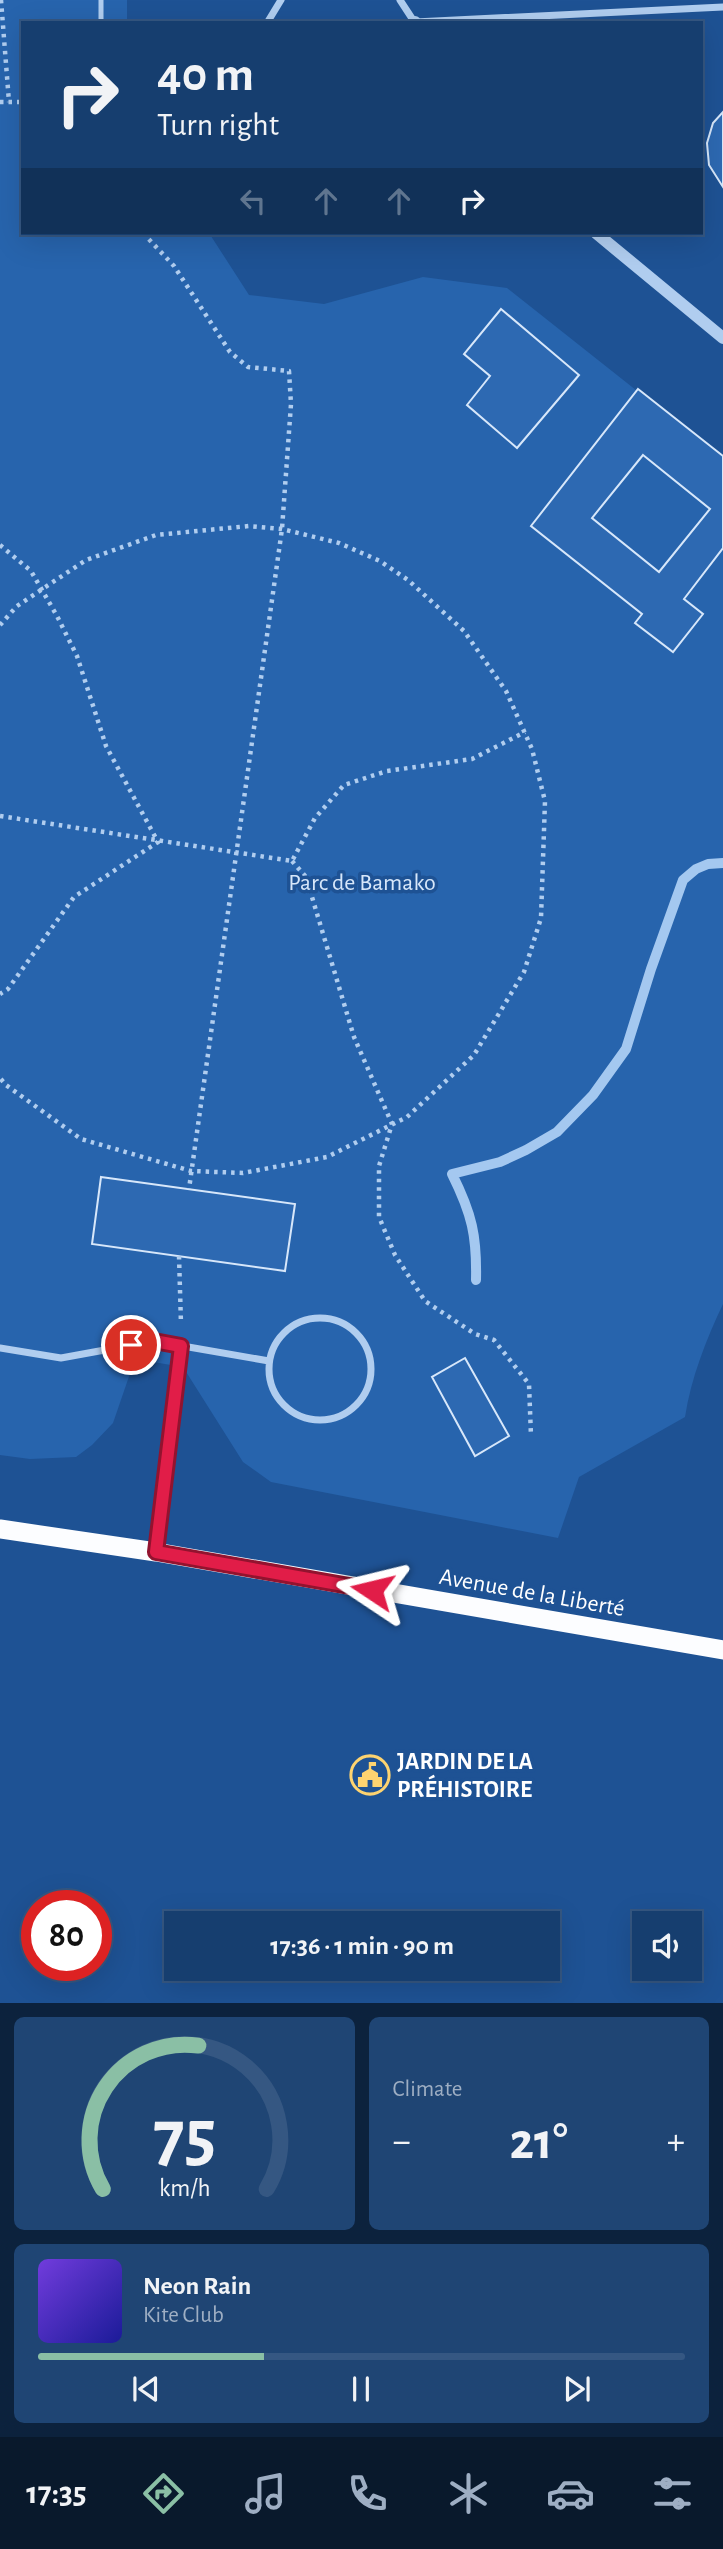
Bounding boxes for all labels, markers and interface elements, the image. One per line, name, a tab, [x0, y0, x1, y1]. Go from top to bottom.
icon: right	[42, 49, 133, 140]
text: 40 m	[157, 51, 254, 100]
text: Turn right	[157, 109, 279, 141]
icon: left	[234, 182, 272, 220]
icon: ahead	[307, 182, 345, 220]
icon: ahead	[380, 182, 418, 220]
icon: right	[453, 182, 491, 220]
park label: Parc de Bamako	[288, 871, 436, 895]
pin	[101, 1315, 161, 1375]
icon: arrive	[112, 1326, 150, 1364]
position arrow	[335, 1553, 409, 1627]
street label: Avenue de la Liberté	[437, 1565, 626, 1621]
place label: JARDIN DE LA PRÉHISTOIRE	[397, 1750, 534, 1802]
public building icon: JARDIN DE LA PRÉHISTOIRE	[349, 1754, 391, 1796]
speed limit sign: 80	[21, 1890, 112, 1981]
map controls	[632, 1911, 702, 1981]
button: sound	[632, 1911, 702, 1981]
text: 17:36 · 1 min · 90 m	[270, 1933, 454, 1959]
text: Climate	[393, 2078, 462, 2101]
text: 75	[153, 2102, 216, 2175]
text: 21°	[510, 2116, 568, 2168]
text: −	[393, 2123, 411, 2161]
text: +	[667, 2123, 685, 2161]
text: km/h	[158, 2176, 210, 2201]
text: Neon Rain	[143, 2273, 251, 2299]
text: Kite Club	[143, 2304, 224, 2327]
icon: previous	[127, 2370, 165, 2408]
icon: pause	[342, 2370, 380, 2408]
icon: next	[558, 2370, 596, 2408]
icon: directions	[139, 2469, 188, 2518]
icon: music	[241, 2469, 290, 2518]
icon: phone	[343, 2469, 392, 2518]
icon: climate	[444, 2469, 493, 2518]
icon: car	[546, 2469, 595, 2518]
icon: filters	[648, 2469, 697, 2518]
text: 17:35	[26, 2477, 87, 2509]

